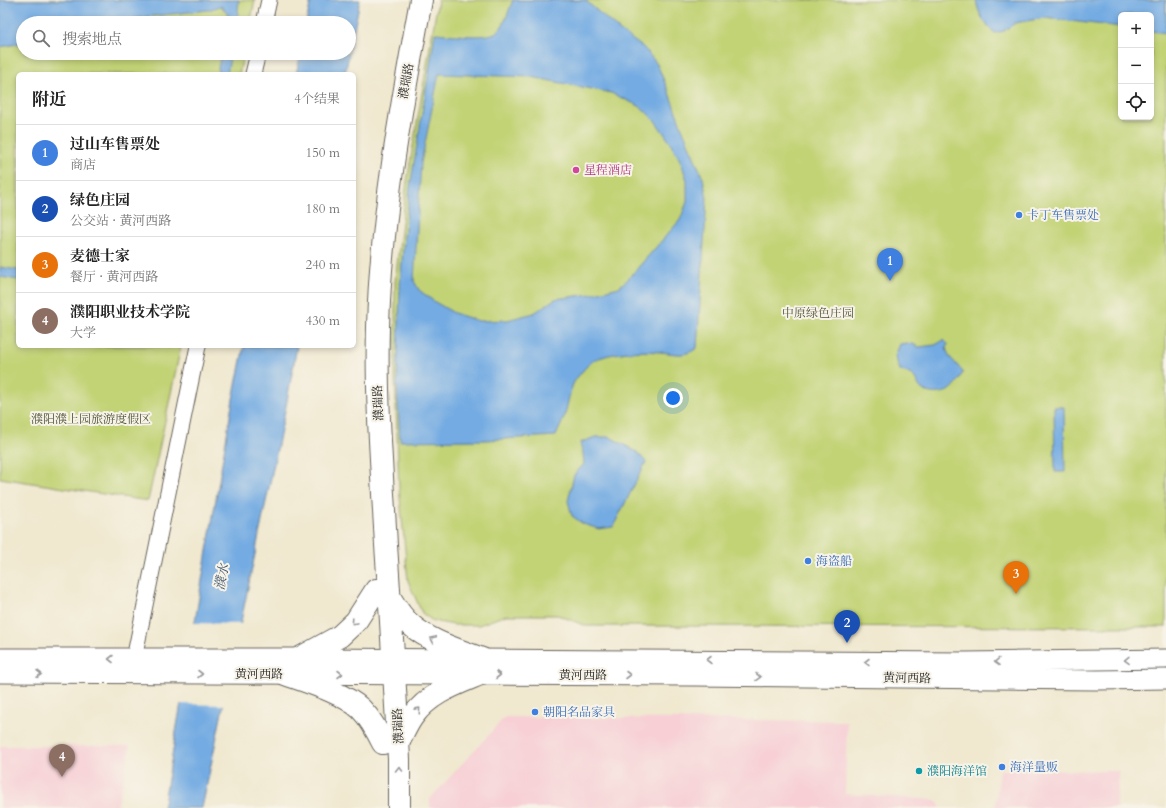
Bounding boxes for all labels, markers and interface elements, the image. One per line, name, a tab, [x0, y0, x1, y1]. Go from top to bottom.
map controls	[1118, 12, 1154, 120]
button: +	[1118, 12, 1154, 48]
search box	[16, 16, 356, 60]
icon: search	[30, 27, 52, 49]
text: 搜索地点	[62, 29, 122, 49]
button: −	[1118, 48, 1154, 84]
street label: 濮瑞路	[395, 62, 417, 100]
button: locate	[1118, 84, 1154, 120]
text: 附近	[32, 88, 66, 111]
text: 4个结果	[294, 90, 340, 108]
text: 过山车售票处	[70, 134, 160, 154]
text: 1	[42, 144, 48, 162]
text: 150 m	[306, 144, 340, 162]
text: 商店	[70, 156, 96, 174]
place label: 星程酒店	[584, 162, 632, 178]
marker: 星程酒店	[571, 165, 581, 175]
text: 绿色庄园	[70, 190, 130, 210]
text: 2	[42, 200, 48, 218]
text: 180 m	[306, 200, 340, 218]
place label: 卡丁车售票处	[1027, 207, 1099, 223]
marker: 卡丁车售票处	[1014, 210, 1024, 220]
text: 公交站 · 黄河西路	[70, 212, 171, 230]
text: 麦德士家	[70, 246, 130, 266]
pin: 1	[877, 248, 903, 281]
text: 3	[42, 256, 48, 274]
text: 240 m	[306, 256, 340, 274]
text: 餐厅 · 黄河西路	[70, 268, 158, 286]
text: 濮阳职业技术学院	[70, 302, 190, 322]
park label: 中原绿色庄园	[782, 305, 854, 321]
text: 4	[42, 312, 48, 330]
text: 430 m	[306, 312, 340, 330]
text: 大学	[70, 324, 96, 342]
street label: 濮瑞路	[369, 385, 387, 421]
your location	[663, 388, 683, 408]
park label: 濮阳濮上园旅游度假区	[31, 411, 151, 427]
place label: 海盗船	[816, 553, 852, 569]
marker: 海盗船	[803, 556, 813, 566]
water label: 濮水	[211, 561, 234, 591]
pin: 3	[1003, 561, 1029, 594]
pin: 2	[834, 610, 860, 643]
one-way arrow	[352, 618, 359, 625]
one-way arrow	[429, 636, 437, 644]
one-way arrow	[108, 655, 114, 663]
one-way arrow	[706, 656, 712, 665]
one-way arrow	[1124, 656, 1130, 664]
one-way arrow	[864, 657, 870, 666]
one-way arrow	[994, 658, 1000, 666]
street label: 黄河西路	[235, 666, 283, 682]
street label: 黄河西路	[559, 667, 607, 683]
one-way arrow	[36, 669, 42, 678]
one-way arrow	[197, 670, 203, 678]
one-way arrow	[337, 670, 343, 678]
street label: 黄河西路	[883, 670, 931, 686]
one-way arrow	[495, 671, 501, 679]
one-way arrow	[625, 671, 631, 679]
one-way arrow	[755, 672, 761, 681]
place label: 朝阳名品家具	[543, 704, 615, 720]
one-way arrow	[414, 707, 421, 714]
marker: 朝阳名品家具	[530, 707, 540, 717]
street label: 濮瑞路	[389, 708, 407, 744]
pin: 4	[49, 744, 75, 777]
place label: 海洋量贩	[1010, 759, 1058, 775]
marker: 海洋量贩	[997, 762, 1007, 772]
place label: 濮阳海洋馆	[927, 763, 987, 779]
one-way arrow	[395, 766, 403, 772]
marker: 濮阳海洋馆	[914, 766, 924, 776]

